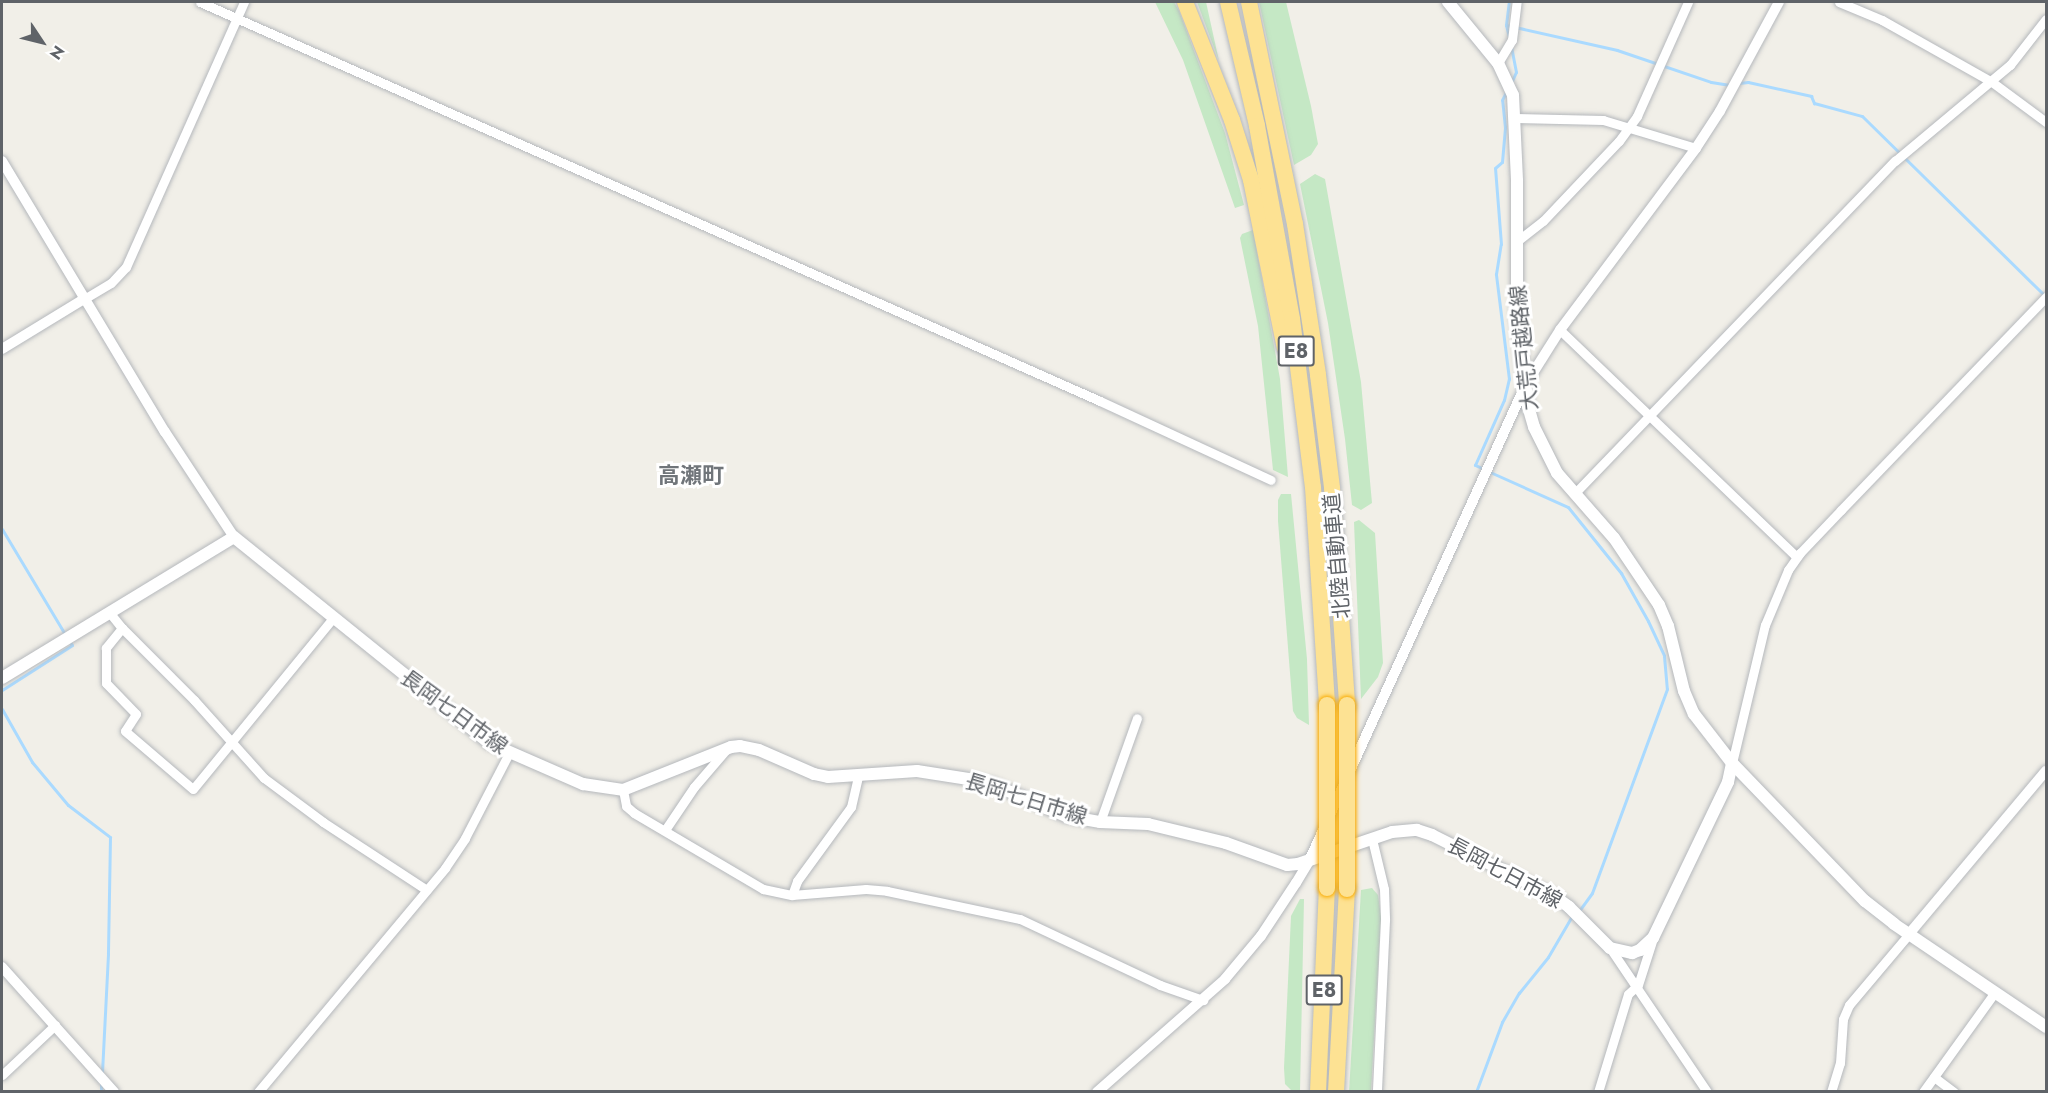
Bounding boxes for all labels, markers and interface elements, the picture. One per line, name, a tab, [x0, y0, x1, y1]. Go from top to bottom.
north arrow	[12, 12, 72, 72]
text: N	[44, 41, 70, 64]
street label: 大荒戸越路線	[1505, 284, 1543, 412]
road number: E8	[1276, 334, 1316, 368]
district label: 高瀬町	[658, 463, 724, 489]
street label: 北陸自動車道	[1319, 492, 1355, 620]
street label: 長岡七日市線	[396, 665, 512, 759]
street label: 長岡七日市線	[962, 769, 1090, 829]
street label: 長岡七日市線	[1443, 832, 1567, 914]
road number: E8	[1304, 973, 1344, 1007]

